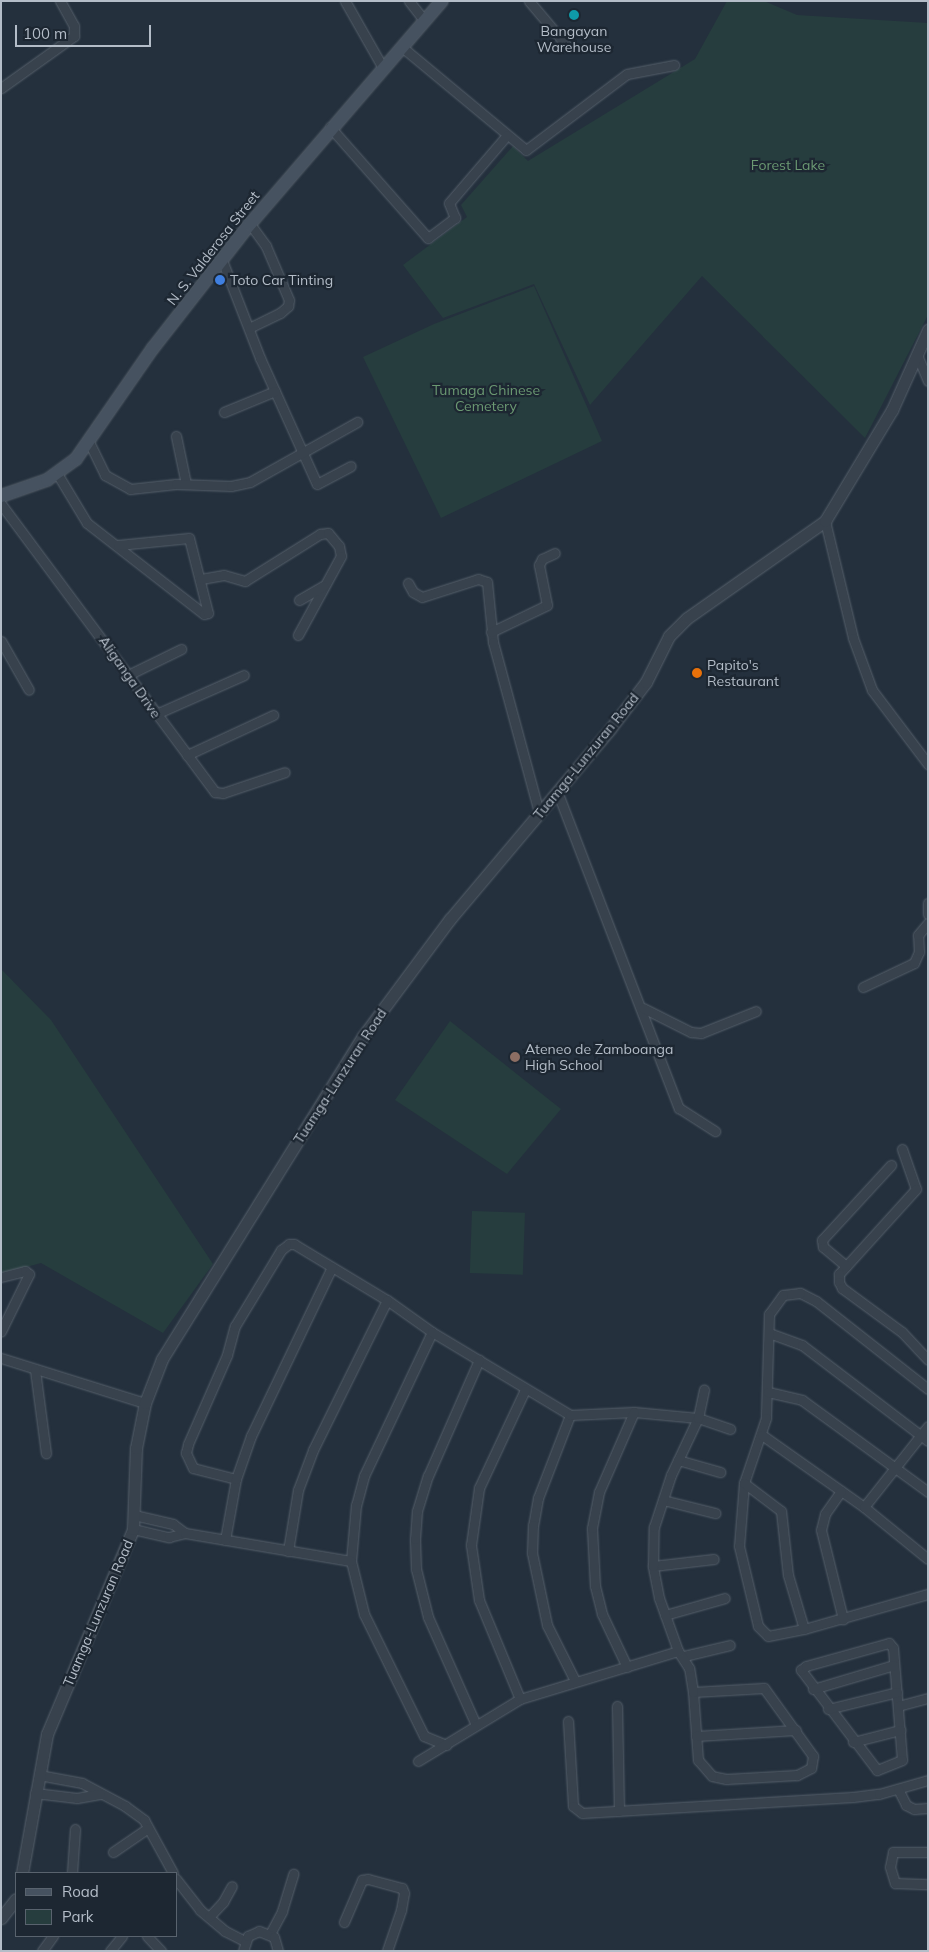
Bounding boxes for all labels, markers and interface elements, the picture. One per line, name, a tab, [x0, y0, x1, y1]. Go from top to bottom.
marker: Bangayan Warehouse	[568, 9, 580, 21]
scale bar	[18, 15, 154, 47]
place label: Bangayan Warehouse	[537, 23, 611, 56]
text: 100 m	[23, 24, 67, 43]
park label: Forest Lake	[751, 157, 825, 173]
street label: N. S. Valderosa Street	[163, 188, 263, 308]
place label: Toto Car Tinting	[230, 272, 333, 288]
marker: Toto Car Tinting	[214, 274, 226, 286]
park label: Tumaga Chinese Cemetery	[432, 382, 540, 414]
street label: Aliganga Drive	[95, 633, 165, 721]
place label: Papito's Restaurant	[707, 657, 779, 690]
marker: Papito's Restaurant	[691, 667, 703, 679]
street label: Tuamga-Lunzuran Road	[530, 689, 642, 823]
street label: Tuamga-Lunzuran Road	[290, 1005, 390, 1147]
place label: Ateneo de Zamboanga High School	[525, 1041, 673, 1074]
marker: Ateneo de Zamboanga High School	[509, 1051, 521, 1063]
street label: Tuamga-Lunzuran Road	[59, 1537, 137, 1689]
legend	[15, 1872, 178, 1937]
text: Road	[62, 1882, 99, 1901]
text: Park	[62, 1907, 94, 1926]

